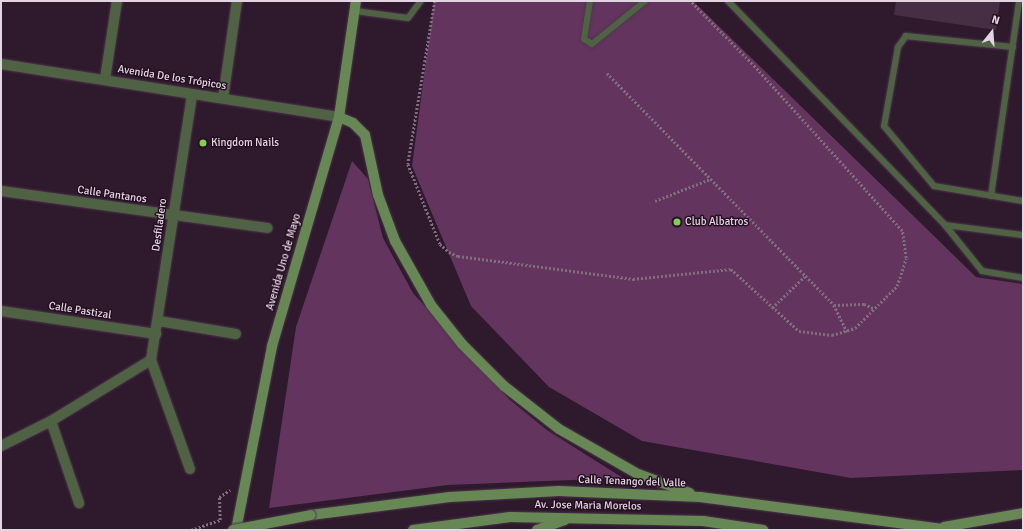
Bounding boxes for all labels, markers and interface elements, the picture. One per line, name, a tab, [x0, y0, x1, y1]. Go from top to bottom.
north arrow	[972, 12, 1012, 52]
text: N	[990, 13, 1001, 27]
street label: Avenida De los Trópicos	[117, 63, 227, 93]
place label: Kingdom Nails	[211, 136, 279, 150]
marker: Kingdom Nails	[198, 138, 208, 148]
street label: Calle Pantanos	[77, 184, 147, 206]
street label: Desfiladero	[150, 198, 170, 252]
street label: Avenida Uno de Mayo	[264, 212, 304, 312]
place label: Club Albatros	[685, 215, 748, 229]
marker: Club Albatros	[672, 217, 682, 227]
street label: Calle Pastizal	[48, 300, 112, 322]
street label: Calle Tenango del Valle	[578, 474, 686, 490]
street label: Av. Jose Maria Morelos	[534, 498, 642, 514]

